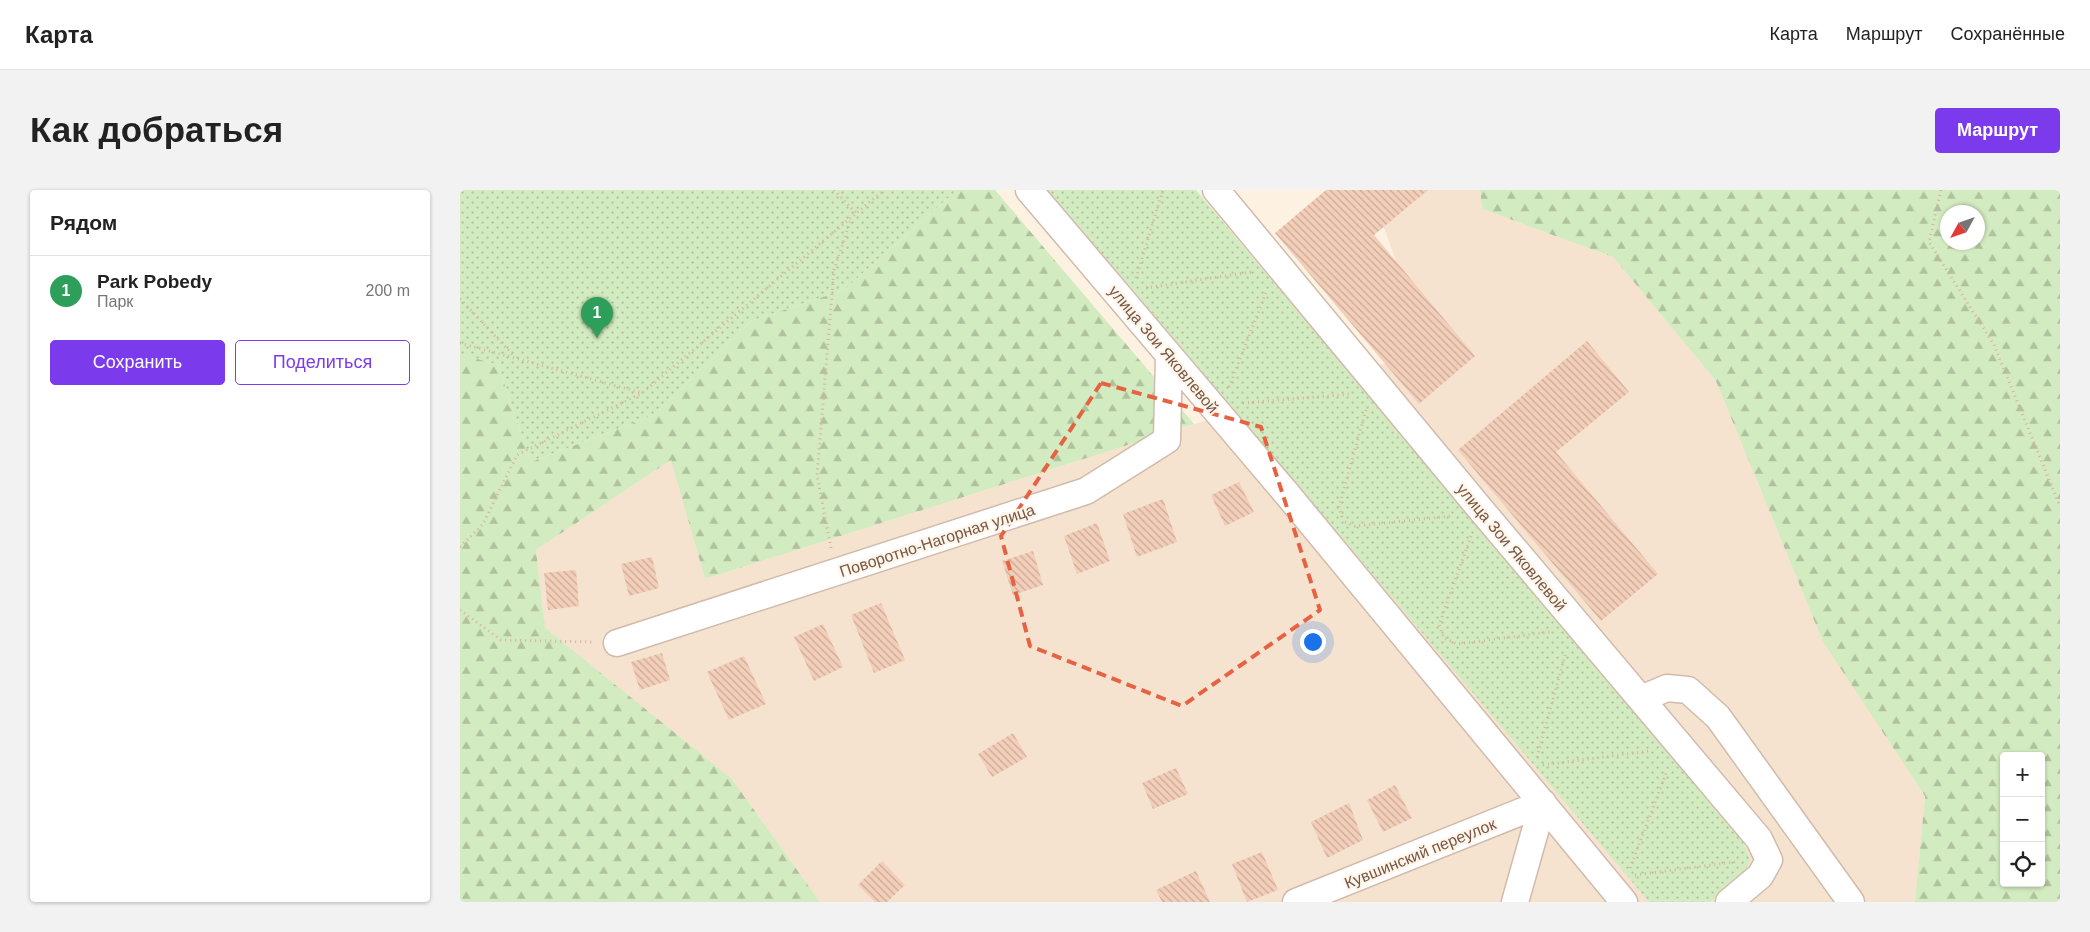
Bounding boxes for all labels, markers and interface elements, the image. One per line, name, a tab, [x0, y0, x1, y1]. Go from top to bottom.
text: Карта	[25, 21, 93, 48]
text: Карта	[1770, 24, 1818, 44]
text: Маршрут	[1846, 24, 1922, 44]
text: Сохранённые	[1950, 24, 2065, 44]
button: Маршрут	[1935, 108, 2060, 153]
text: Как добраться	[30, 110, 283, 149]
north arrow	[1940, 205, 1985, 250]
text: Рядом	[50, 211, 117, 234]
text: Park Pobedy	[97, 271, 212, 292]
text: 1	[62, 282, 70, 299]
text: 200 m	[366, 282, 410, 299]
street label: улица Зои Яковлевой	[1106, 282, 1222, 416]
text: Парк	[97, 293, 133, 310]
pin: 1	[581, 297, 613, 338]
button: Сохранить	[50, 340, 225, 385]
button: Поделиться	[235, 340, 410, 385]
street label: улица Зои Яковлевой	[1454, 480, 1570, 614]
street label: Поворотно-Нагорная улица	[838, 501, 1037, 580]
your location	[1300, 629, 1326, 655]
map controls	[2000, 752, 2045, 887]
button: +	[2000, 752, 2045, 797]
button: −	[2000, 797, 2045, 842]
street label: Кувшинский переулок	[1342, 815, 1499, 892]
button: locate	[2000, 842, 2045, 887]

